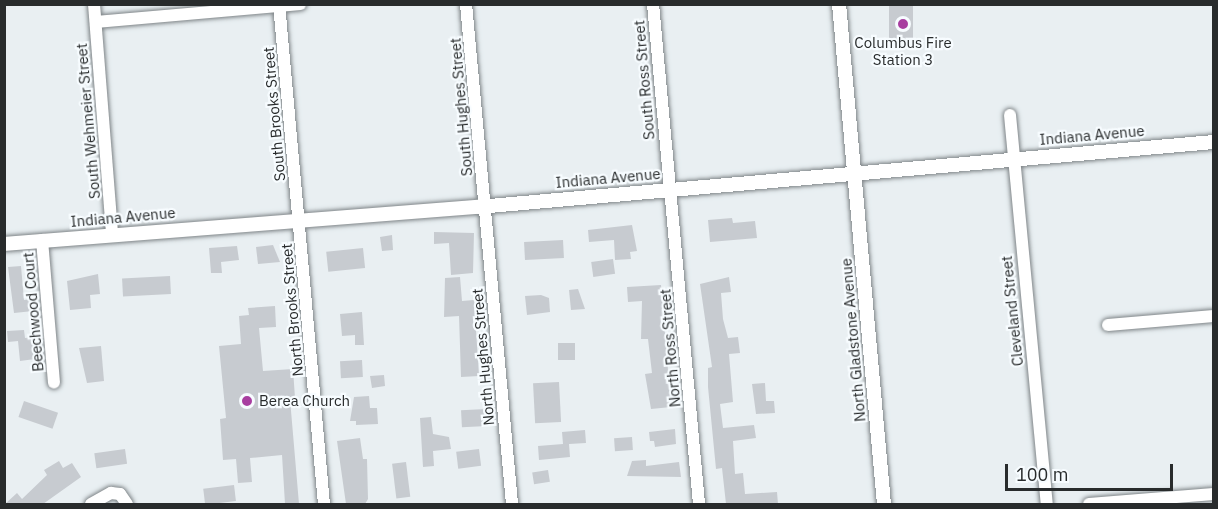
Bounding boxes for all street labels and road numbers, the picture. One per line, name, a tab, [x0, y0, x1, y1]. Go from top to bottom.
street label: South Ross Street	[630, 19, 658, 141]
street label: South Hughes Street	[446, 37, 476, 177]
street label: South Wehmeier Street	[72, 42, 104, 200]
street label: South Brooks Street	[259, 46, 289, 182]
street label: Indiana Avenue	[1039, 121, 1145, 149]
street label: Indiana Avenue	[555, 164, 661, 192]
street label: Indiana Avenue	[70, 203, 176, 231]
street label: North Brooks Street	[277, 243, 307, 377]
street label: Beechwood Court	[19, 252, 47, 372]
street label: Cleveland Street	[997, 255, 1027, 367]
street label: North Gladstone Avenue	[837, 257, 869, 423]
street label: North Hughes Street	[468, 288, 498, 426]
street label: North Ross Street	[656, 288, 684, 408]

